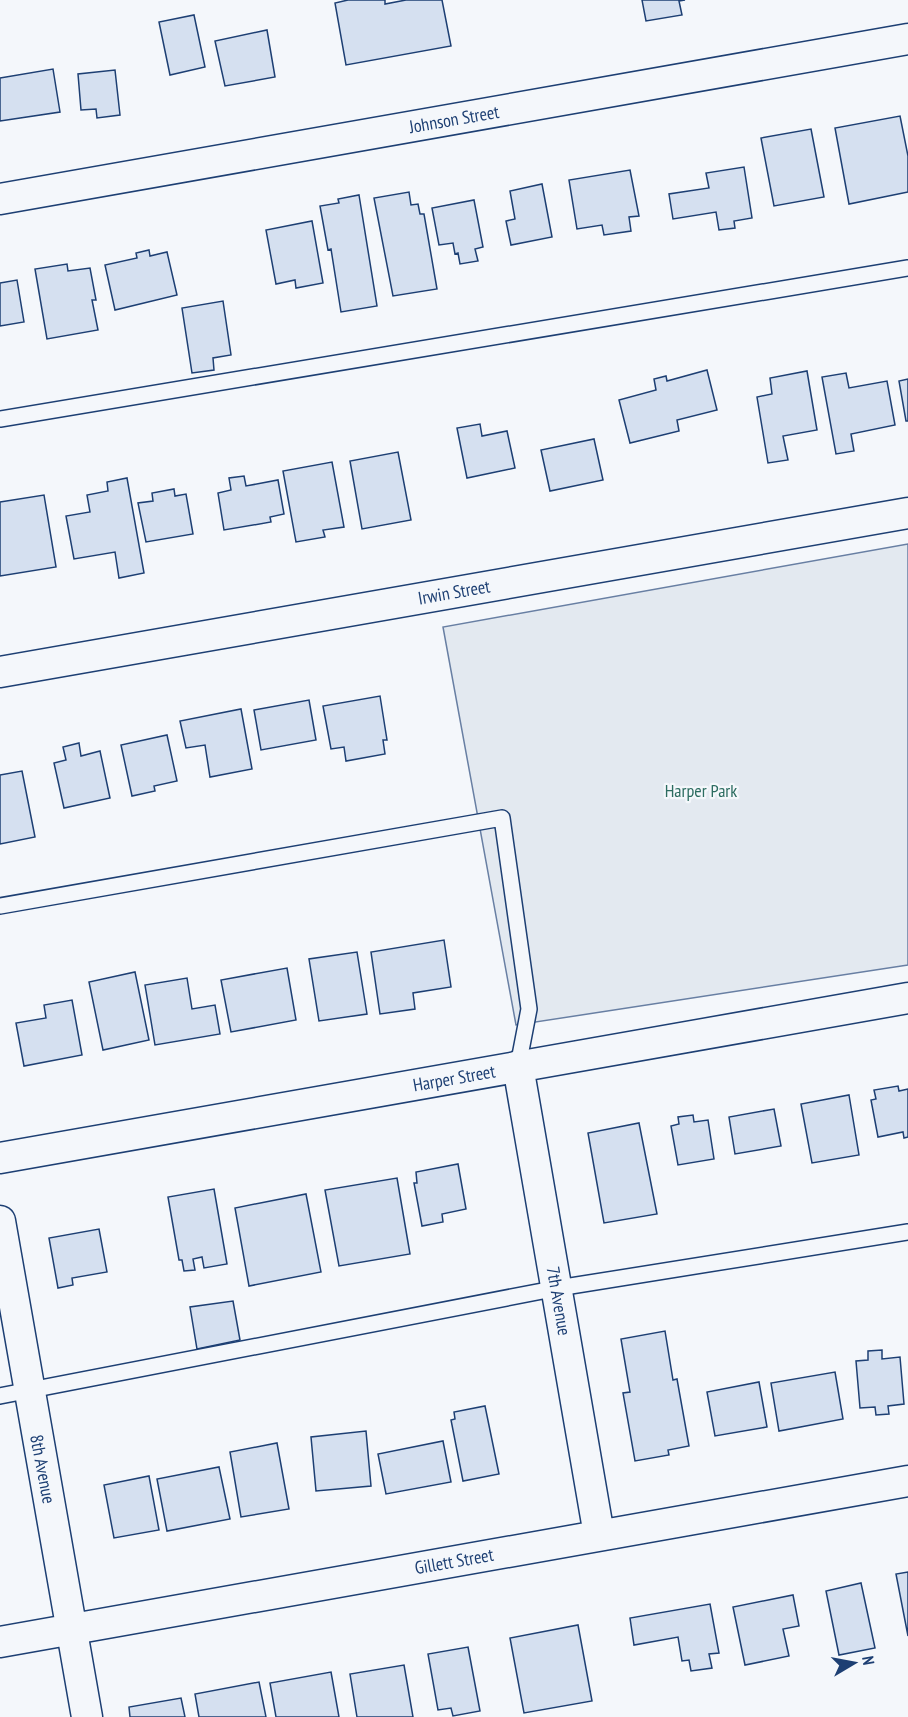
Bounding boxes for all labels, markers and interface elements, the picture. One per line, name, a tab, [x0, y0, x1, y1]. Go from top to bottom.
street label: Johnson Street	[406, 100, 501, 138]
street label: Irwin Street	[416, 574, 492, 610]
park label: Harper Park	[665, 779, 737, 802]
street label: Harper Street	[411, 1059, 497, 1097]
street label: 7th Avenue	[542, 1265, 576, 1337]
street label: 8th Avenue	[25, 1433, 61, 1505]
street label: Gillett Street	[413, 1543, 495, 1579]
north arrow	[824, 1633, 884, 1693]
text: N	[858, 1654, 879, 1666]

